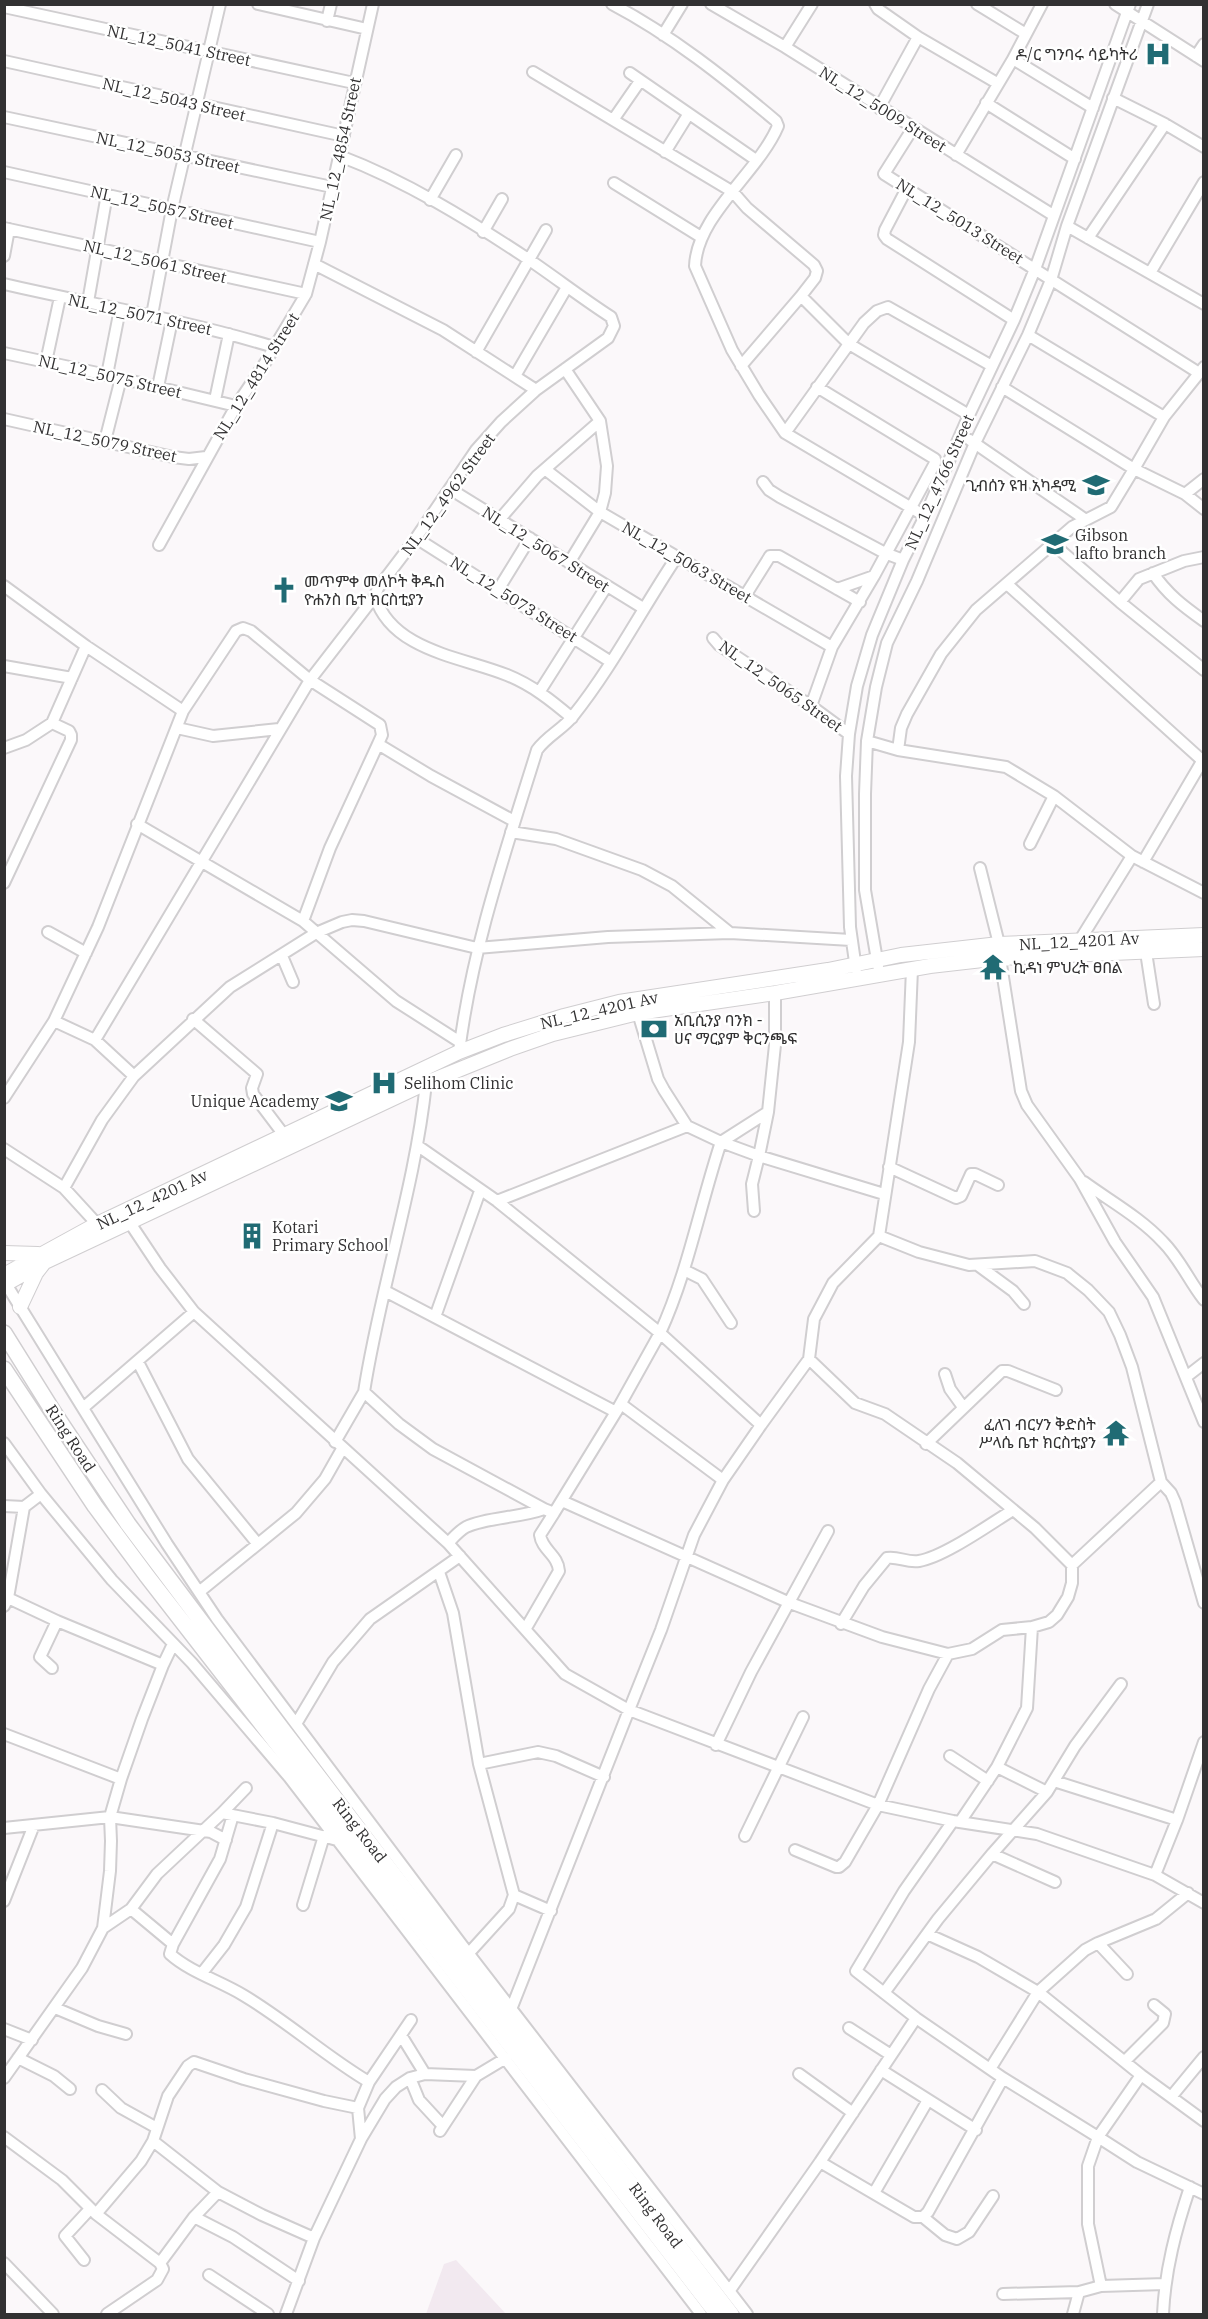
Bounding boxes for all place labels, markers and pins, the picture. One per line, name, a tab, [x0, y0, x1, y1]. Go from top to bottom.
hospital icon: ዶ/ር ግንባሩ ሳይካትሪ	[1143, 39, 1173, 69]
place label: ዶ/ር ግንባሩ ሳይካትሪ	[1016, 44, 1138, 64]
school or university icon: ጊብሰን ዩዝ አካዳሚ	[1081, 470, 1111, 500]
place label: ጊብሰን ዩዝ አካዳሚ	[966, 475, 1077, 495]
place label: Gibson lafto branch	[1075, 525, 1166, 563]
school or university icon: Gibson lafto branch	[1040, 529, 1070, 559]
place label: መጥምቀ መለኮት ቅዱስ ዮሐንስ ቤተ ክርስቲያን	[304, 571, 445, 609]
church icon: መጥምቀ መለኮት ቅዱስ ዮሐንስ ቤተ ክርስቲያን	[269, 575, 299, 605]
temple icon: ኪዳነ ምህረት ፀበል	[978, 952, 1008, 982]
place label: ኪዳነ ምህረት ፀበል	[1013, 957, 1123, 977]
place label: አቢሲንያ ባንክ - ሀና ማርያም ቅርንጫፍ	[674, 1010, 797, 1048]
bank icon: አቢሲንያ ባንክ - ሀና ማርያም ቅርንጫፍ	[639, 1014, 669, 1044]
hospital icon: Selihom Clinic	[369, 1068, 399, 1098]
place label: Selihom Clinic	[404, 1073, 514, 1093]
school or university icon: Unique Academy	[324, 1086, 354, 1116]
place label: Unique Academy	[190, 1091, 319, 1111]
place label: Kotari Primary School	[272, 1217, 389, 1255]
building icon: Kotari Primary School	[237, 1221, 267, 1251]
place label: ፈለገ ብርሃን ቅድስት ሥላሴ ቤተ ክርስቲያን	[979, 1414, 1096, 1452]
temple icon: ፈለገ ብርሃን ቅድስት ሥላሴ ቤተ ክርስቲያን	[1101, 1418, 1131, 1448]

